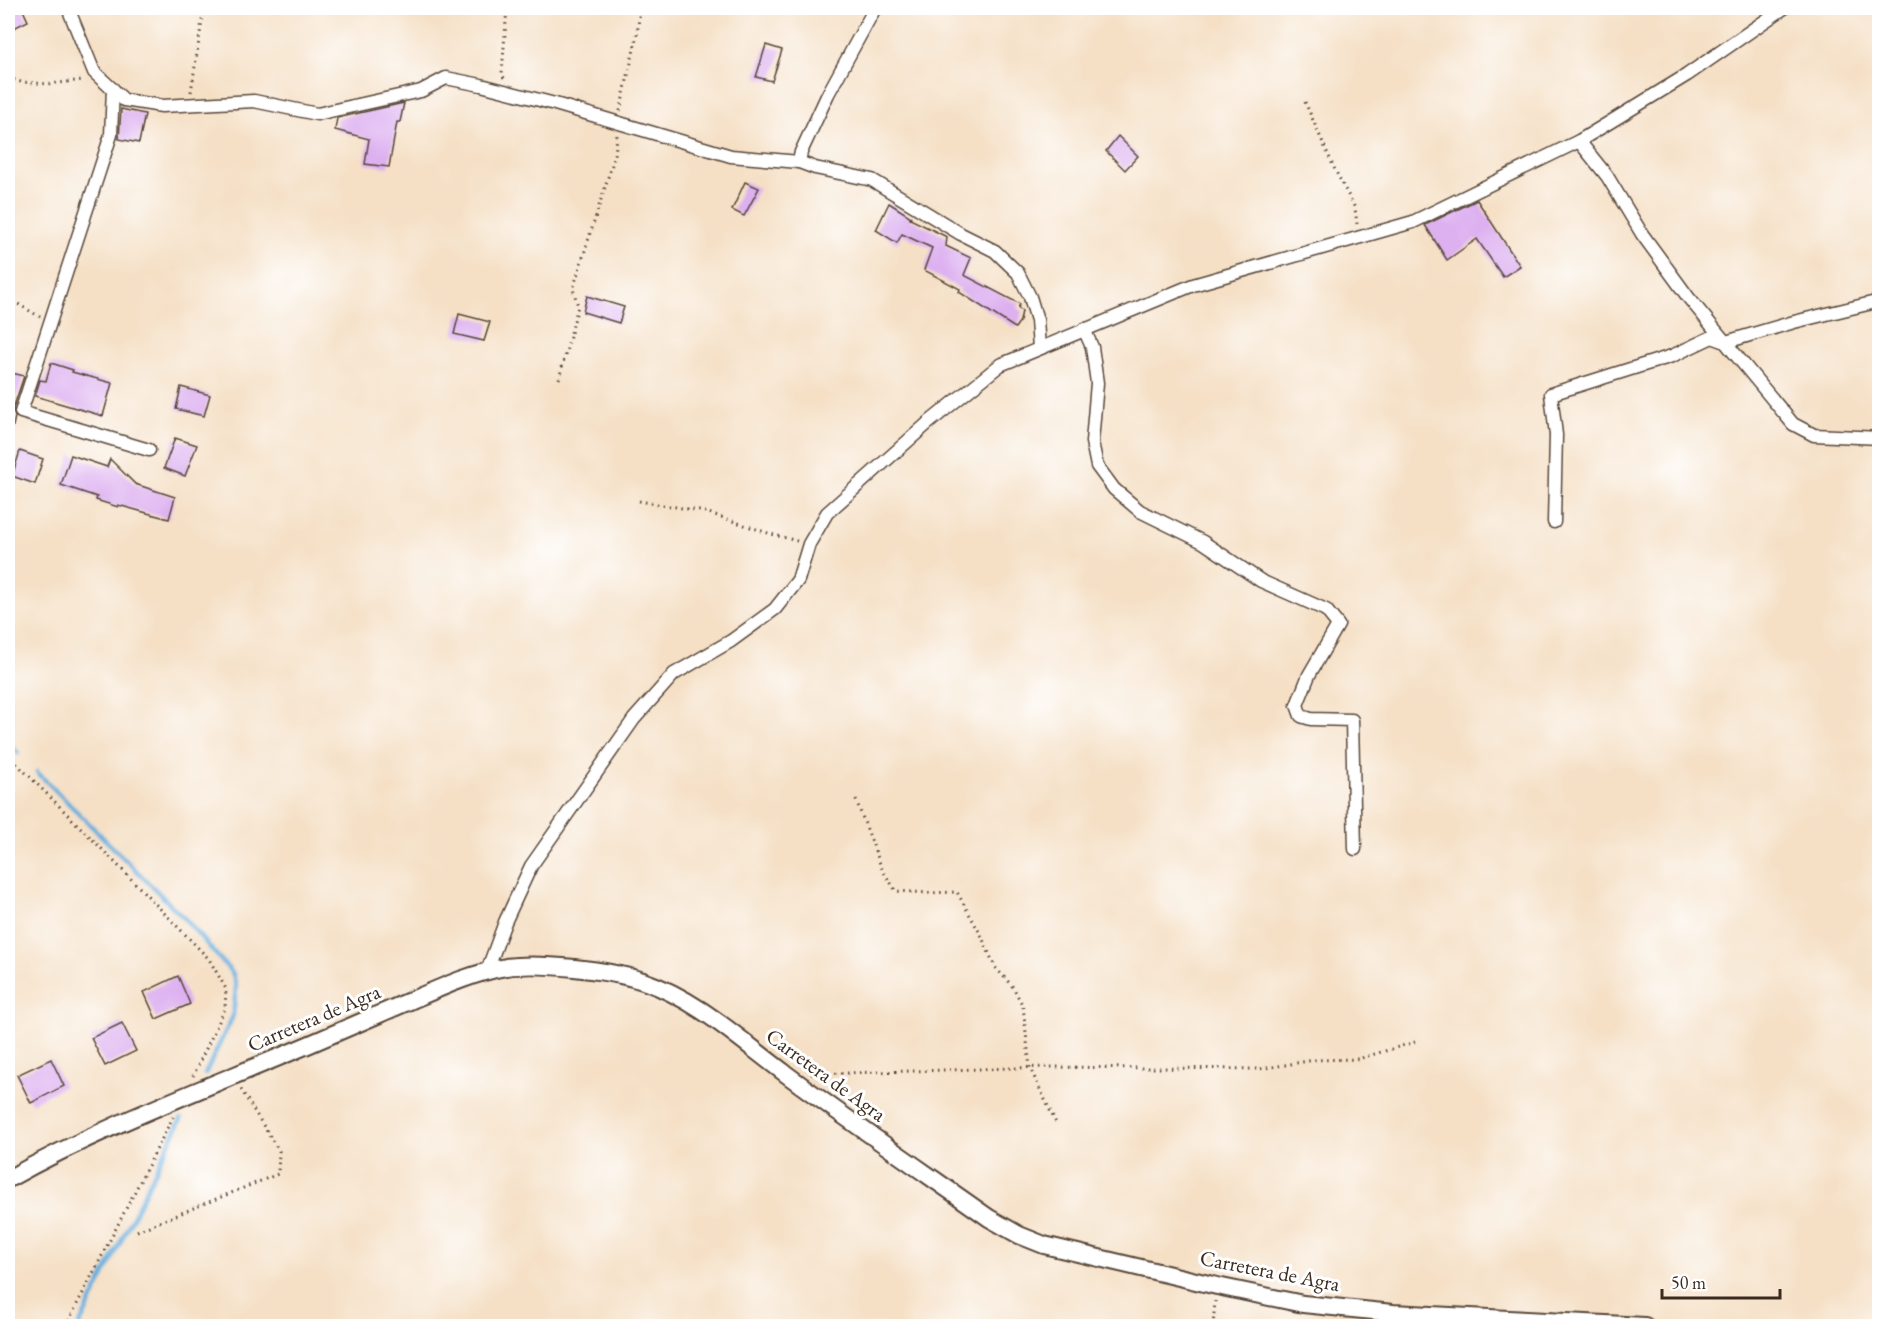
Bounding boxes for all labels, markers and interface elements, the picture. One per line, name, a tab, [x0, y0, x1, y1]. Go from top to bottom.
street label: Carretera de Agra	[243, 977, 385, 1058]
street label: Carretera de Agra	[761, 1022, 892, 1128]
street label: Carretera de Agra	[1198, 1244, 1343, 1297]
scale bar	[1662, 1262, 1780, 1300]
text: 50 m	[1671, 1271, 1706, 1294]

